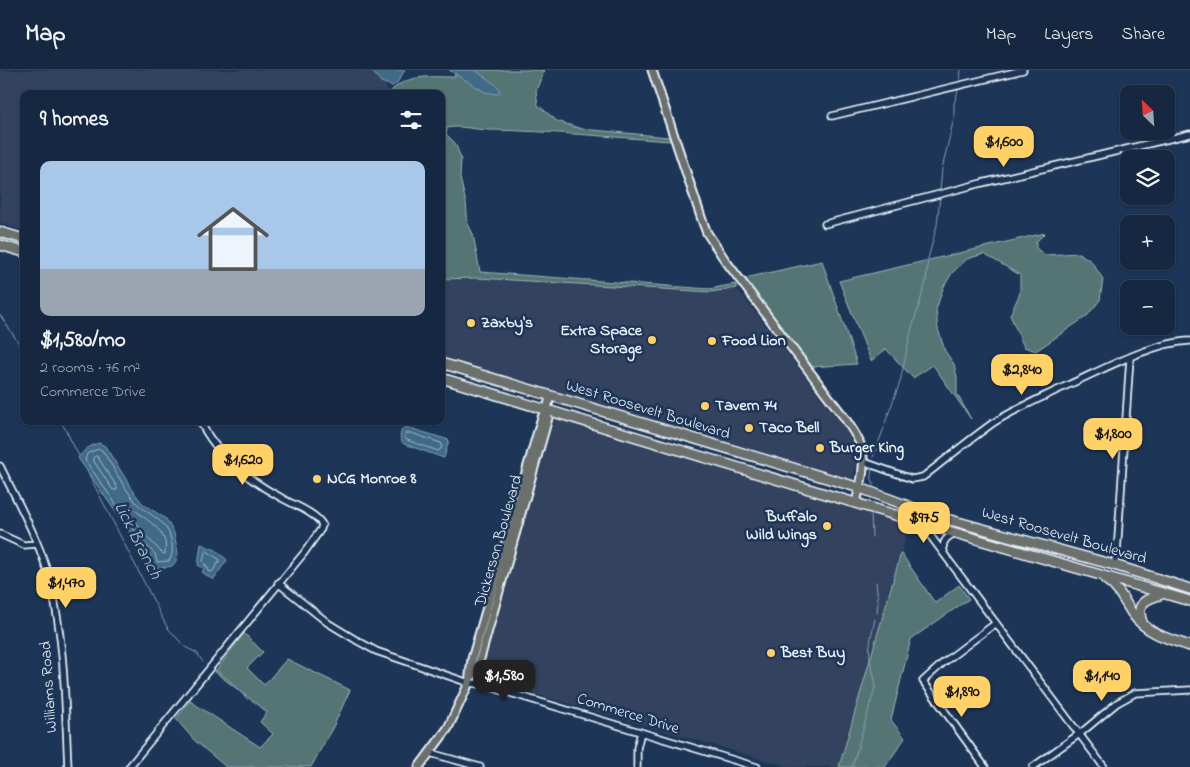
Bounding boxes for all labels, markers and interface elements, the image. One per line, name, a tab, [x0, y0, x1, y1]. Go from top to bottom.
text: Map	[25, 17, 66, 52]
text: Map	[986, 22, 1016, 48]
text: Layers	[1044, 22, 1094, 48]
text: Share	[1122, 22, 1165, 48]
north arrow	[1120, 85, 1175, 140]
map controls	[1120, 85, 1175, 335]
text: 9 homes	[40, 105, 109, 135]
icon: filters	[397, 106, 425, 134]
pin: $1,600	[963, 126, 1045, 168]
text: $1,600	[985, 130, 1023, 154]
button: layers	[1120, 150, 1175, 205]
icon: home	[188, 194, 278, 284]
button: +	[1120, 215, 1175, 270]
button: −	[1120, 280, 1175, 335]
place label: Zaxby's	[481, 311, 533, 336]
marker: Zaxby's	[465, 317, 477, 329]
place label: Extra Space Storage	[560, 319, 643, 362]
text: $1,580/mo	[40, 326, 126, 356]
place label: Food Lion	[721, 329, 786, 353]
marker: Extra Space Storage	[646, 334, 658, 346]
marker: Food Lion	[706, 335, 718, 347]
pin: $2,840	[981, 354, 1063, 396]
text: 2 rooms · 76 m²	[40, 356, 140, 380]
text: $2,840	[1002, 358, 1042, 382]
street label: West Roosevelt Boulevard	[563, 374, 733, 446]
text: Commerce Drive	[40, 380, 146, 404]
place label: Tavern 74	[715, 394, 777, 418]
marker: Tavern 74	[699, 400, 711, 412]
place label: Taco Bell	[759, 416, 820, 440]
pin: $1,800	[1072, 418, 1154, 460]
marker: Taco Bell	[743, 422, 755, 434]
text: $1,800	[1094, 422, 1132, 446]
place label: Burger King	[829, 436, 904, 461]
marker: Burger King	[814, 442, 826, 454]
pin: $1,620	[202, 444, 284, 486]
text: $1,620	[223, 448, 263, 472]
place label: NCG Monroe 8	[327, 467, 417, 491]
street label: Dickerson Boulevard	[468, 472, 529, 611]
marker: NCG Monroe 8	[311, 473, 323, 485]
water label: Lick Branch	[107, 498, 168, 584]
street label: West Roosevelt Boulevard	[979, 501, 1149, 571]
pin: $975	[894, 502, 954, 544]
place label: Buffalo Wild Wings	[746, 505, 817, 548]
text: $975	[909, 506, 939, 530]
marker: Buffalo Wild Wings	[821, 520, 833, 532]
pin: $1,470	[25, 566, 107, 609]
text: $1,470	[47, 571, 85, 595]
street label: Williams Road	[34, 640, 64, 734]
place label: Best Buy	[780, 641, 845, 666]
marker: Best Buy	[765, 647, 777, 659]
pin: $1,580	[463, 660, 545, 702]
pin: $1,140	[1061, 660, 1143, 702]
text: $1,580	[484, 664, 524, 688]
text: $1,140	[1084, 664, 1120, 688]
pin: $1,890	[921, 676, 1003, 718]
text: $1,890	[944, 680, 980, 704]
street label: Commerce Drive	[574, 687, 683, 741]

